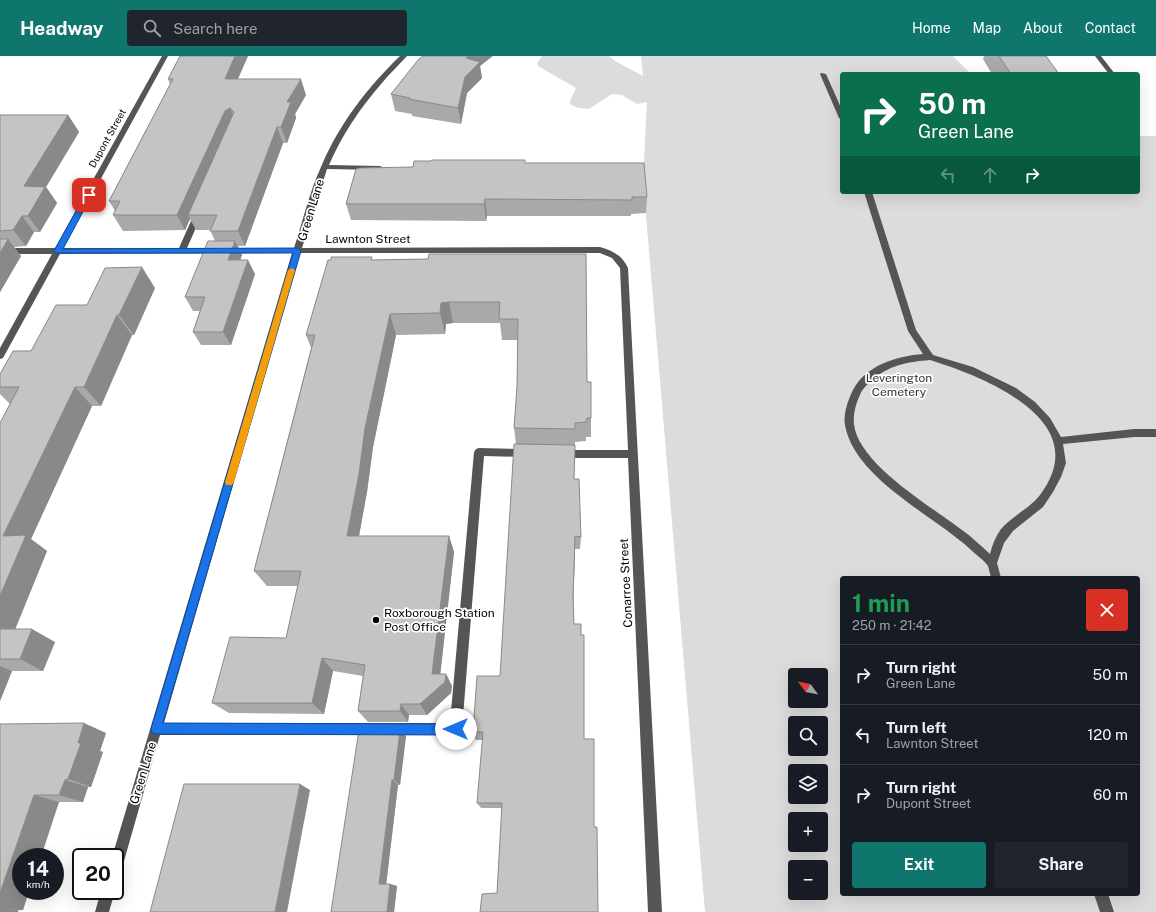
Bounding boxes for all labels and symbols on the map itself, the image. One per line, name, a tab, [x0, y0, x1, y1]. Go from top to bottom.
street label: Dupont Street	[86, 106, 128, 170]
street label: Green Lane	[295, 177, 327, 243]
pin	[72, 178, 106, 212]
street label: Lawnton Street	[325, 232, 411, 246]
park label: Leverington Cemetery	[866, 371, 932, 399]
street label: Conarroe Street	[617, 538, 635, 628]
place label: Roxborough Station Post Office	[384, 606, 495, 634]
marker: Roxborough Station Post Office	[371, 615, 381, 625]
north arrow	[788, 668, 828, 708]
position arrow	[435, 708, 477, 750]
street label: Green Lane	[127, 740, 159, 806]
speed limit sign: 20	[72, 848, 124, 900]

